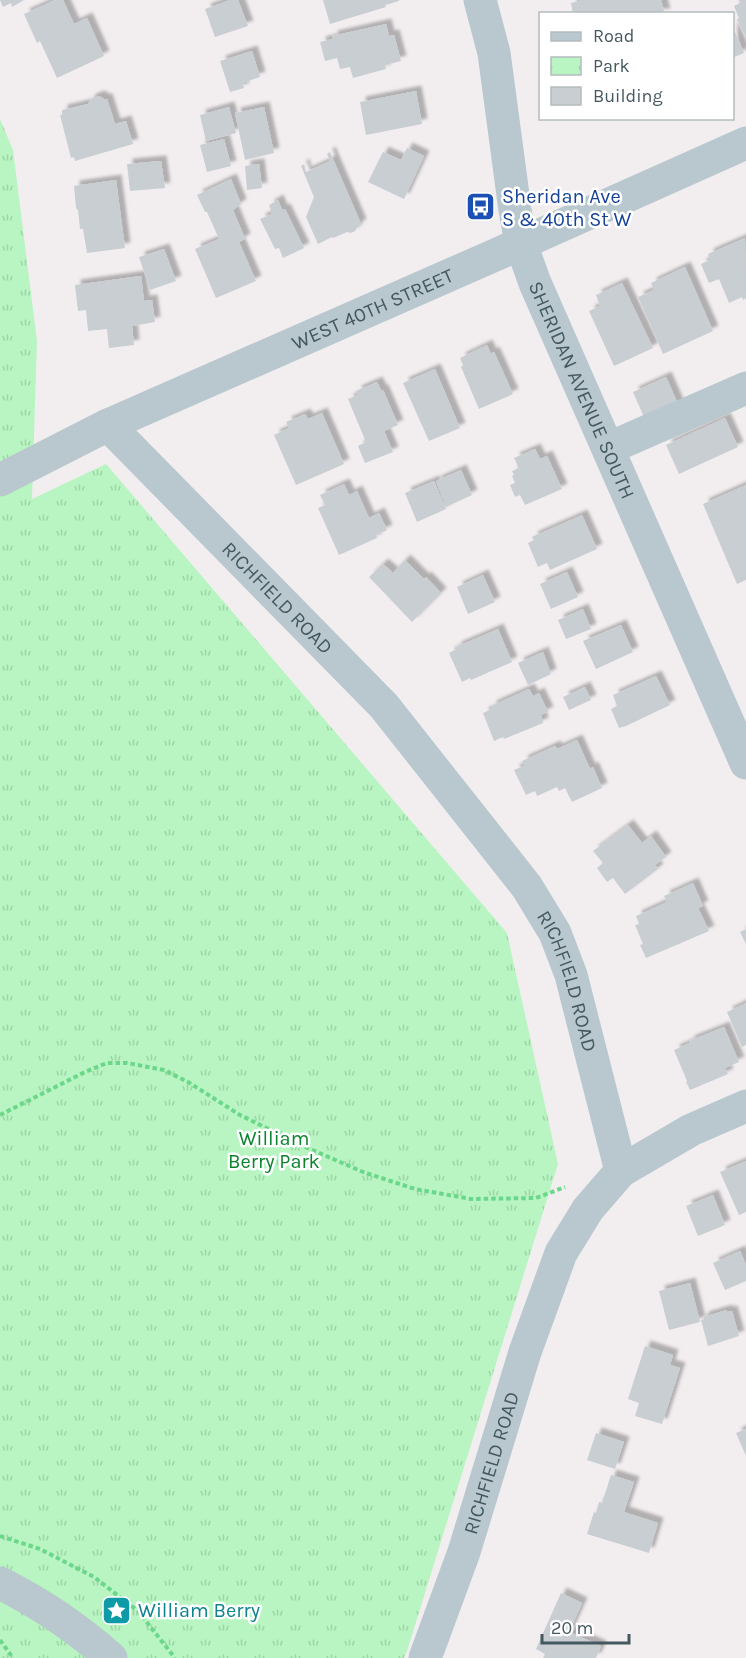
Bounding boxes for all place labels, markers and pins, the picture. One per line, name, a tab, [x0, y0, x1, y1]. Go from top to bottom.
place label: Sheridan Ave S & 40th St W	[502, 185, 632, 231]
bus stop icon: Sheridan Ave S & 40th St W	[465, 191, 497, 223]
place icon: William Berry	[101, 1594, 133, 1626]
place label: William Berry	[138, 1599, 260, 1622]

